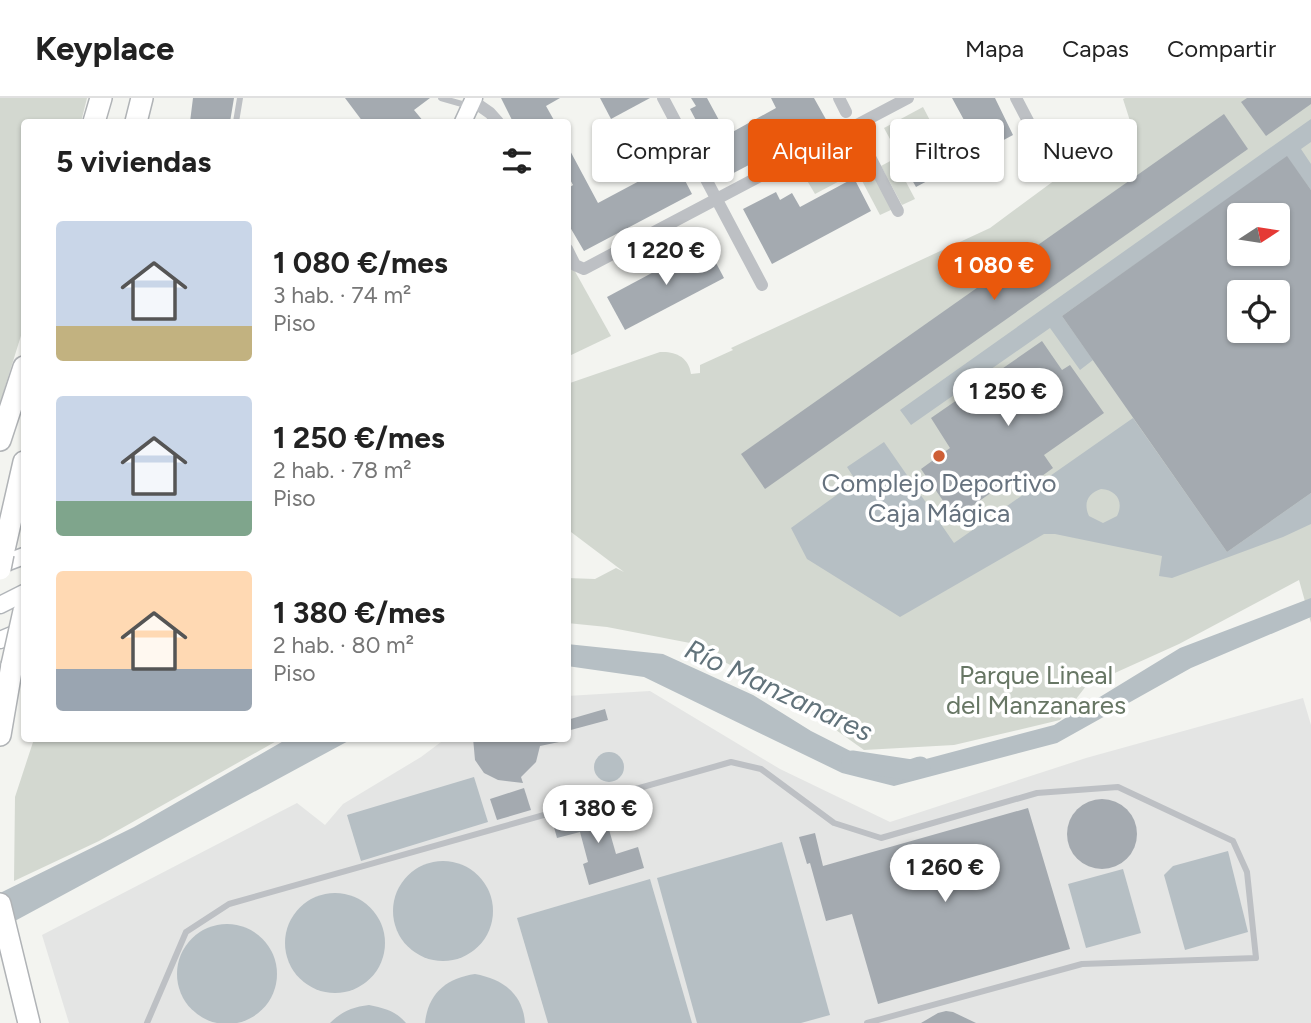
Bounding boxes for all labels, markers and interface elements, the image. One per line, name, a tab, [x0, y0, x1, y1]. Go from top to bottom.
text: Keyplace	[35, 29, 174, 68]
text: Mapa	[965, 34, 1024, 63]
text: Capas	[1062, 34, 1129, 63]
text: Compartir	[1167, 34, 1276, 63]
chip: Comprar	[592, 119, 734, 182]
chip: Alquilar	[748, 119, 876, 182]
chip: Filtros	[890, 119, 1004, 182]
chip: Nuevo	[1018, 119, 1137, 182]
icon: filters	[498, 142, 536, 180]
text: 5 viviendas	[56, 143, 211, 180]
north arrow	[1227, 203, 1290, 266]
map controls	[1227, 203, 1290, 343]
pin: 1 220 €	[601, 228, 731, 287]
text: 1 220 €	[627, 236, 705, 264]
pin: 1 080 €	[929, 242, 1059, 302]
text: 1 080 €/mes	[273, 244, 448, 281]
icon: home	[112, 249, 196, 333]
text: 1 080 €	[954, 251, 1034, 279]
button: locate	[1227, 280, 1290, 343]
text: 3 hab. · 74 m²	[273, 281, 411, 309]
text: Piso	[273, 309, 316, 337]
pin: 1 250 €	[943, 368, 1073, 428]
text: 1 250 €	[969, 377, 1047, 405]
text: 1 250 €/mes	[273, 419, 445, 456]
icon: home	[112, 424, 196, 508]
marker: Complejo Deportivo Caja Mágica	[931, 448, 947, 464]
text: 2 hab. · 78 m²	[273, 456, 412, 484]
place label: Complejo Deportivo Caja Mágica	[821, 467, 1057, 529]
text: Piso	[273, 484, 316, 512]
text: 1 380 €/mes	[273, 594, 445, 631]
icon: home	[112, 599, 196, 683]
text: 2 hab. · 80 m²	[273, 631, 414, 659]
water label: Río Manzanares	[680, 632, 878, 748]
text: Piso	[273, 659, 316, 687]
park label: Parque Lineal del Manzanares	[946, 659, 1126, 721]
pin: 1 380 €	[533, 786, 663, 845]
text: 1 380 €	[559, 794, 637, 822]
pin: 1 260 €	[880, 844, 1010, 904]
text: 1 260 €	[906, 853, 984, 881]

